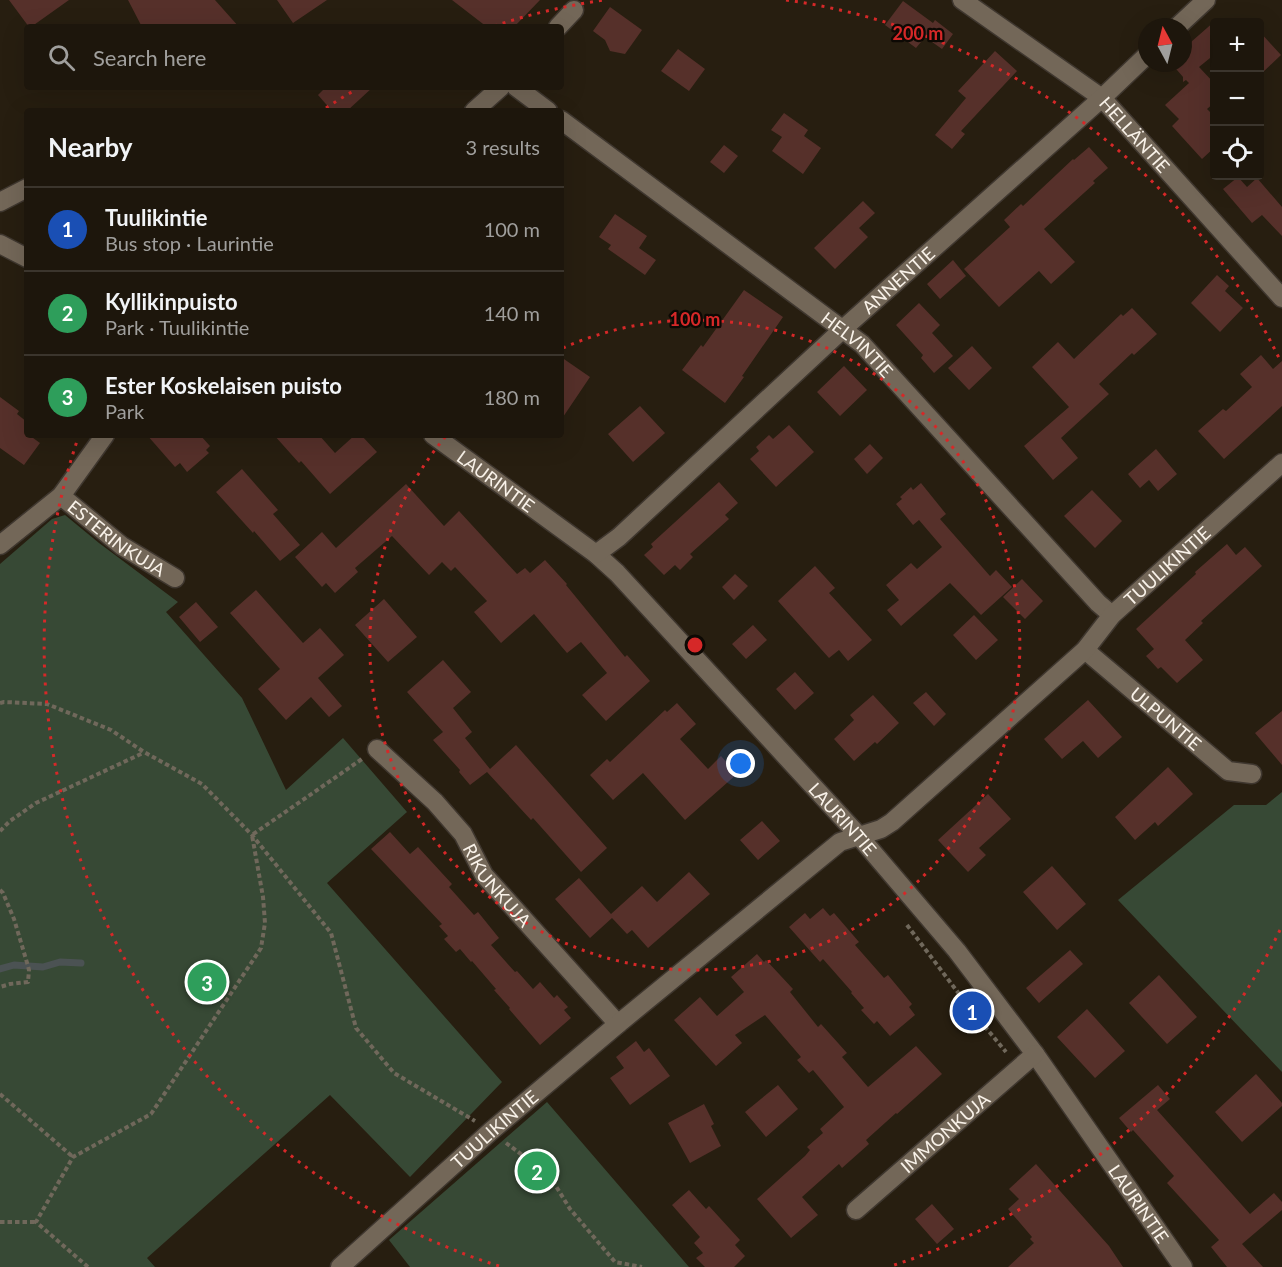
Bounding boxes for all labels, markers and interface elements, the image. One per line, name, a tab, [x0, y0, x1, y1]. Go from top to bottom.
north arrow	[1138, 18, 1192, 72]
map controls	[1210, 18, 1264, 180]
button: +	[1210, 18, 1264, 72]
text: 200 m	[893, 22, 943, 44]
search box	[24, 24, 564, 90]
icon: search	[45, 41, 78, 74]
text: Search here	[93, 44, 206, 71]
button: −	[1210, 72, 1264, 126]
street label: HELLÄNTIE	[1095, 92, 1175, 177]
button: locate	[1210, 126, 1264, 180]
text: Nearby	[48, 131, 133, 163]
text: 3 results	[465, 135, 540, 159]
text: Tuulikintie	[105, 204, 208, 231]
text: 1	[62, 217, 73, 241]
text: 100 m	[484, 217, 540, 241]
text: Bus stop · Laurintie	[105, 231, 274, 255]
street label: ANNENTIE	[857, 242, 939, 318]
text: Kyllikinpuisto	[105, 288, 238, 315]
text: 2	[62, 301, 73, 325]
text: 140 m	[484, 301, 540, 325]
street label: HELVINTIE	[817, 307, 898, 382]
text: 100 m	[670, 308, 720, 330]
text: Park · Tuulikintie	[105, 315, 249, 339]
text: Ester Koskelaisen puisto	[105, 372, 342, 399]
text: 3	[62, 385, 73, 409]
text: 180 m	[484, 385, 540, 409]
text: Park	[105, 399, 144, 423]
street label: LAURINTIE	[453, 445, 539, 517]
street label: ESTERINKUJA	[63, 495, 170, 581]
street label: TUULIKINTIE	[1119, 521, 1215, 610]
centre of rings	[685, 635, 705, 655]
street label: ULPUNTIE	[1126, 682, 1206, 755]
your location	[726, 749, 755, 778]
street label: LAURINTIE	[804, 778, 881, 860]
street label: RIKUNKUJA	[459, 840, 537, 932]
pin: 3	[188, 960, 226, 1004]
pin: 1	[952, 988, 992, 1034]
street label: TUULIKINTIE	[446, 1085, 542, 1173]
street label: IMMONKUJA	[896, 1087, 995, 1177]
pin: 2	[518, 1148, 556, 1194]
street label: LAURINTIE	[1104, 1160, 1174, 1247]

